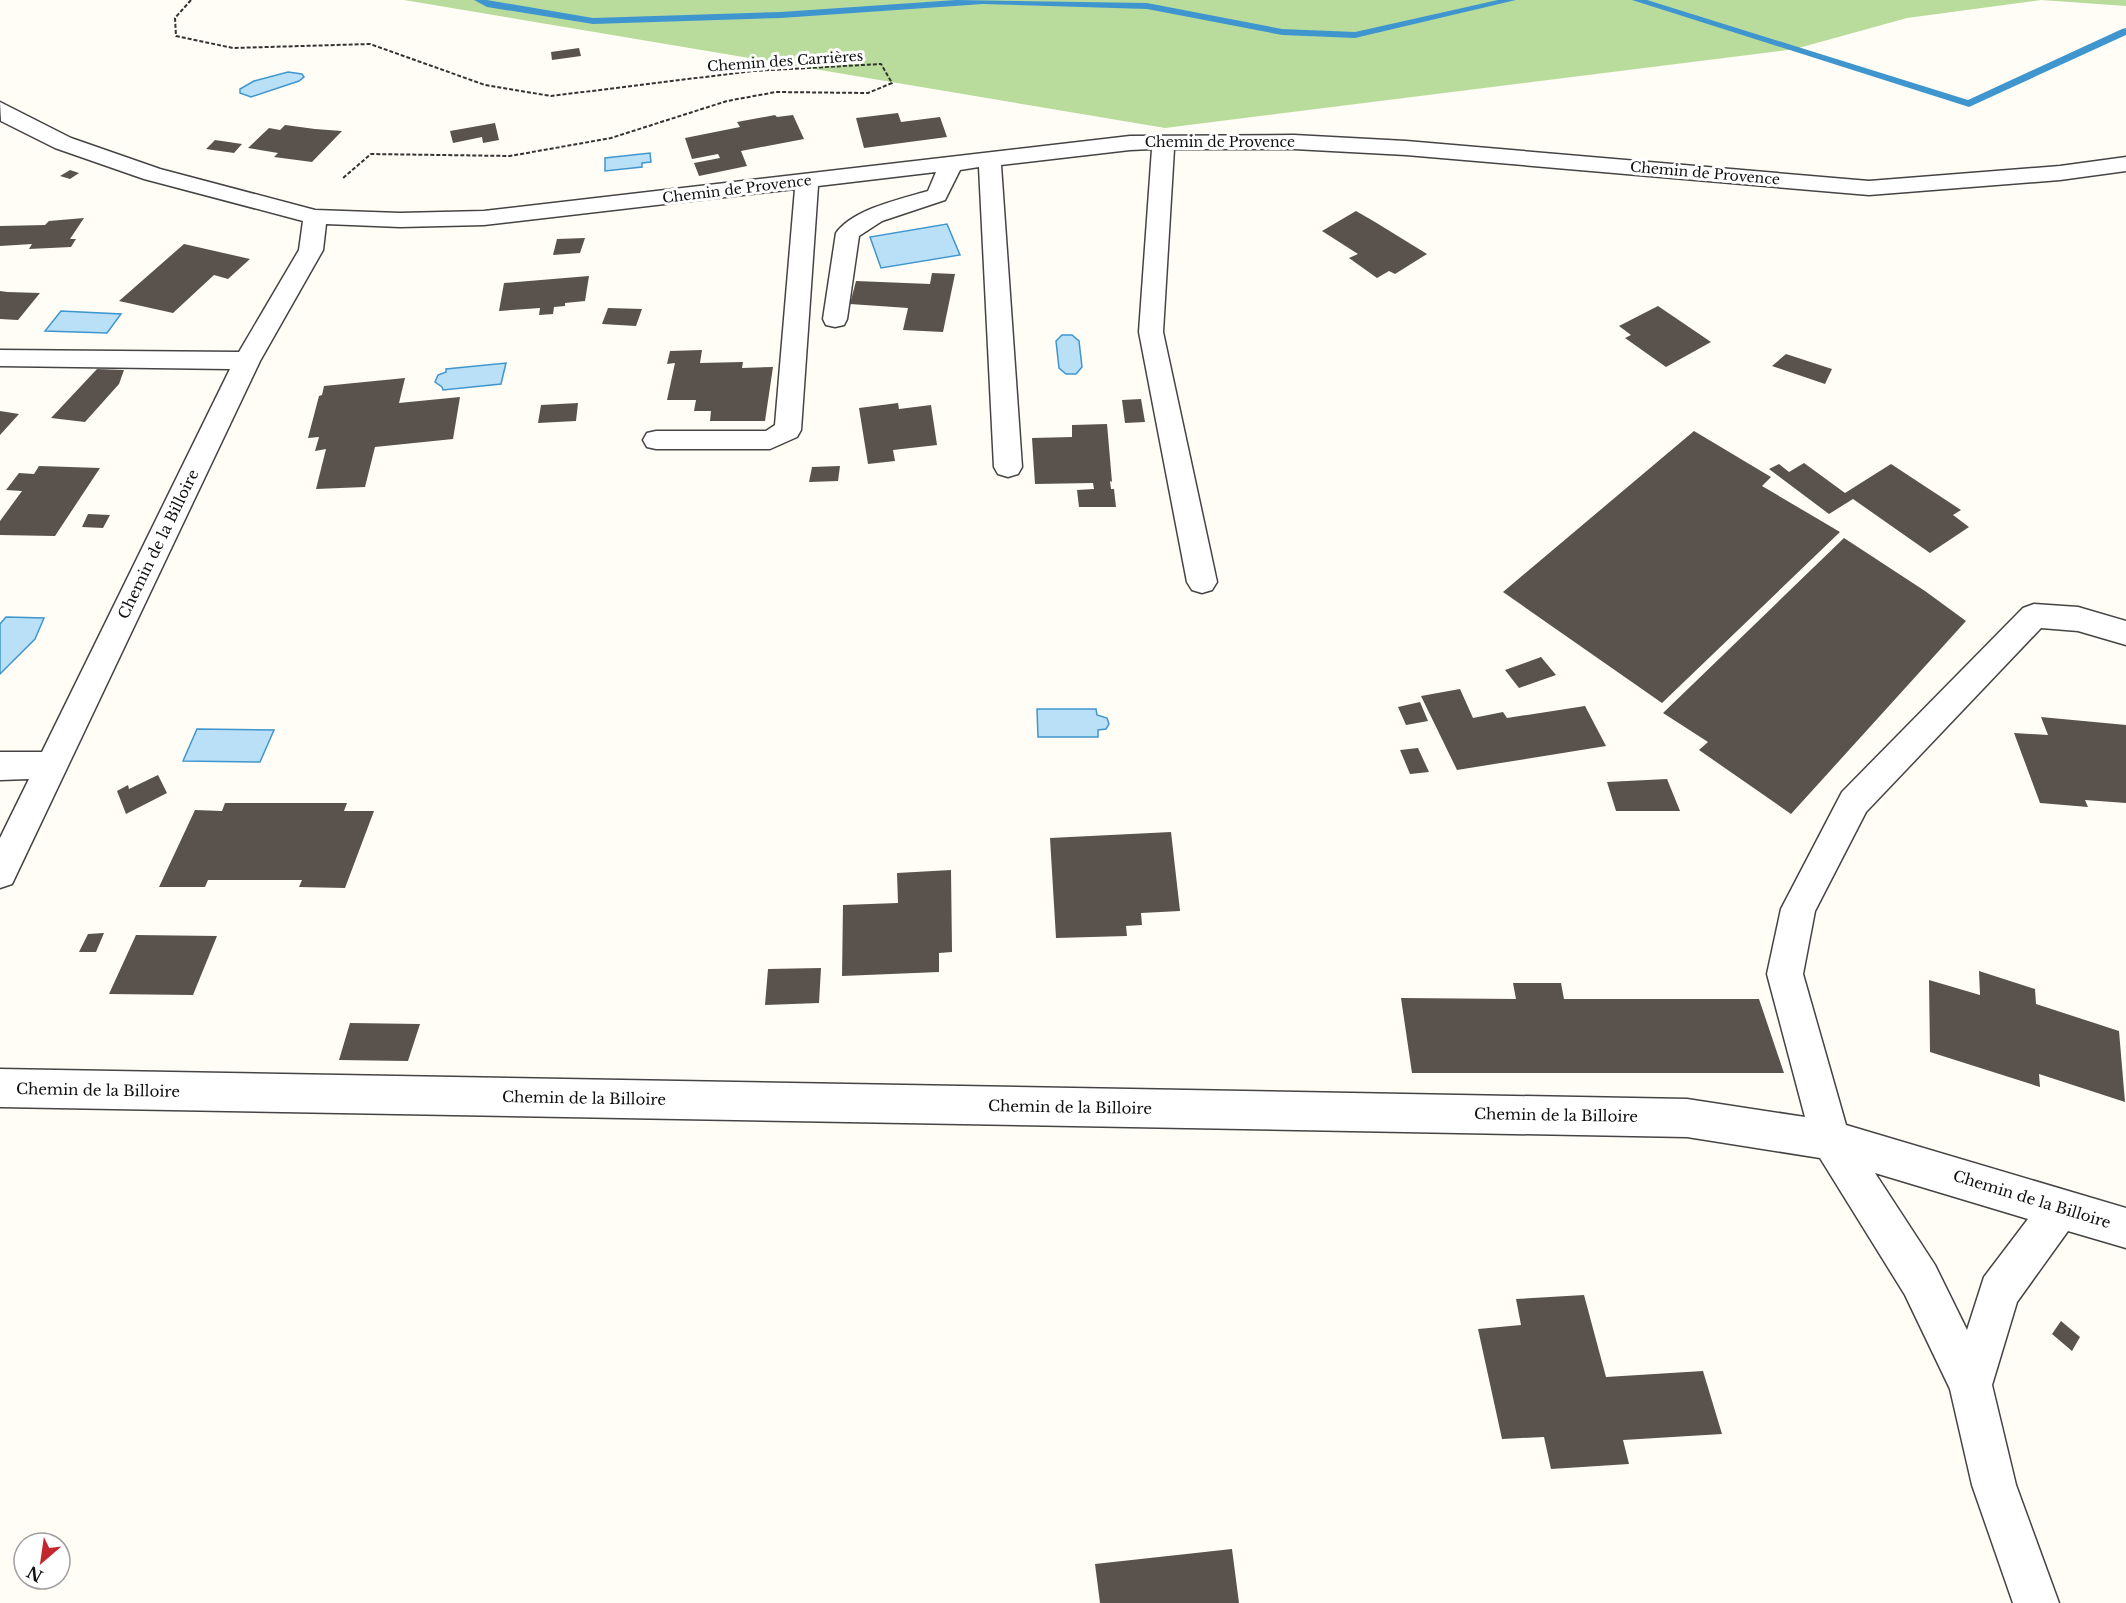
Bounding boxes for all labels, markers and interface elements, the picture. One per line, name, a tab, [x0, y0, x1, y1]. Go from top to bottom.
street label: Chemin des Carrières	[706, 47, 864, 75]
street label: Chemin de Provence	[1145, 133, 1295, 151]
street label: Chemin de Provence	[1629, 157, 1781, 189]
street label: Chemin de Provence	[661, 171, 813, 207]
street label: Chemin de la Billoire	[114, 466, 202, 622]
street label: Chemin de la Billoire	[16, 1079, 180, 1101]
street label: Chemin de la Billoire	[502, 1087, 666, 1109]
street label: Chemin de la Billoire	[988, 1096, 1152, 1118]
street label: Chemin de la Billoire	[1474, 1104, 1638, 1126]
street label: Chemin de la Billoire	[1951, 1166, 2113, 1232]
north arrow	[12, 1531, 72, 1591]
text: N	[23, 1562, 46, 1587]

